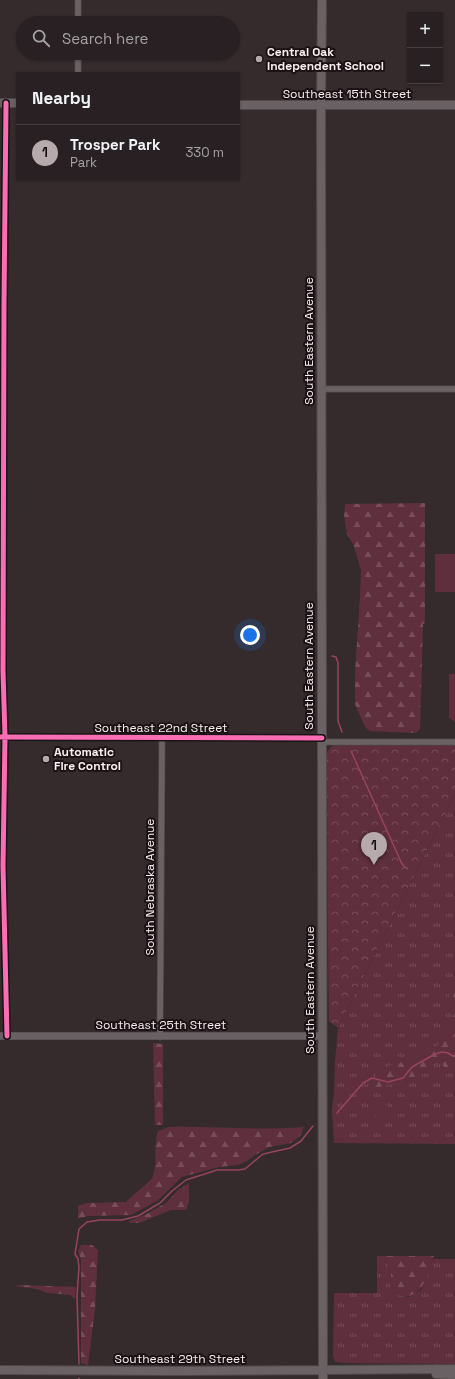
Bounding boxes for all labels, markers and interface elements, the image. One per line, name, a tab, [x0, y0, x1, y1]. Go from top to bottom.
map controls	[407, 12, 443, 84]
button: +	[407, 12, 443, 48]
search box	[16, 16, 240, 60]
icon: search	[30, 27, 52, 49]
text: Search here	[62, 29, 148, 48]
place label: Central Oak Independent School	[267, 44, 384, 74]
button: −	[407, 48, 443, 84]
marker: Central Oak Independent School	[254, 54, 264, 64]
street label: Southeast 15th Street	[283, 86, 411, 102]
text: Nearby	[32, 87, 91, 109]
text: Trosper Park	[70, 135, 160, 154]
text: 1	[42, 144, 48, 161]
text: 330 m	[185, 144, 224, 161]
text: Park	[70, 154, 97, 171]
street label: South Eastern Avenue	[301, 277, 317, 405]
street label: South Eastern Avenue	[301, 602, 317, 730]
your location	[240, 625, 260, 645]
street label: Southeast 22nd Street	[94, 720, 228, 736]
place label: Automatic Fire Control	[54, 744, 121, 774]
marker: Automatic Fire Control	[41, 754, 51, 764]
street label: South Nebraska Avenue	[142, 819, 158, 955]
pin: 1	[361, 832, 387, 865]
street label: South Eastern Avenue	[302, 926, 318, 1054]
street label: Southeast 25th Street	[96, 1017, 226, 1033]
street label: Southeast 29th Street	[115, 1351, 245, 1367]

